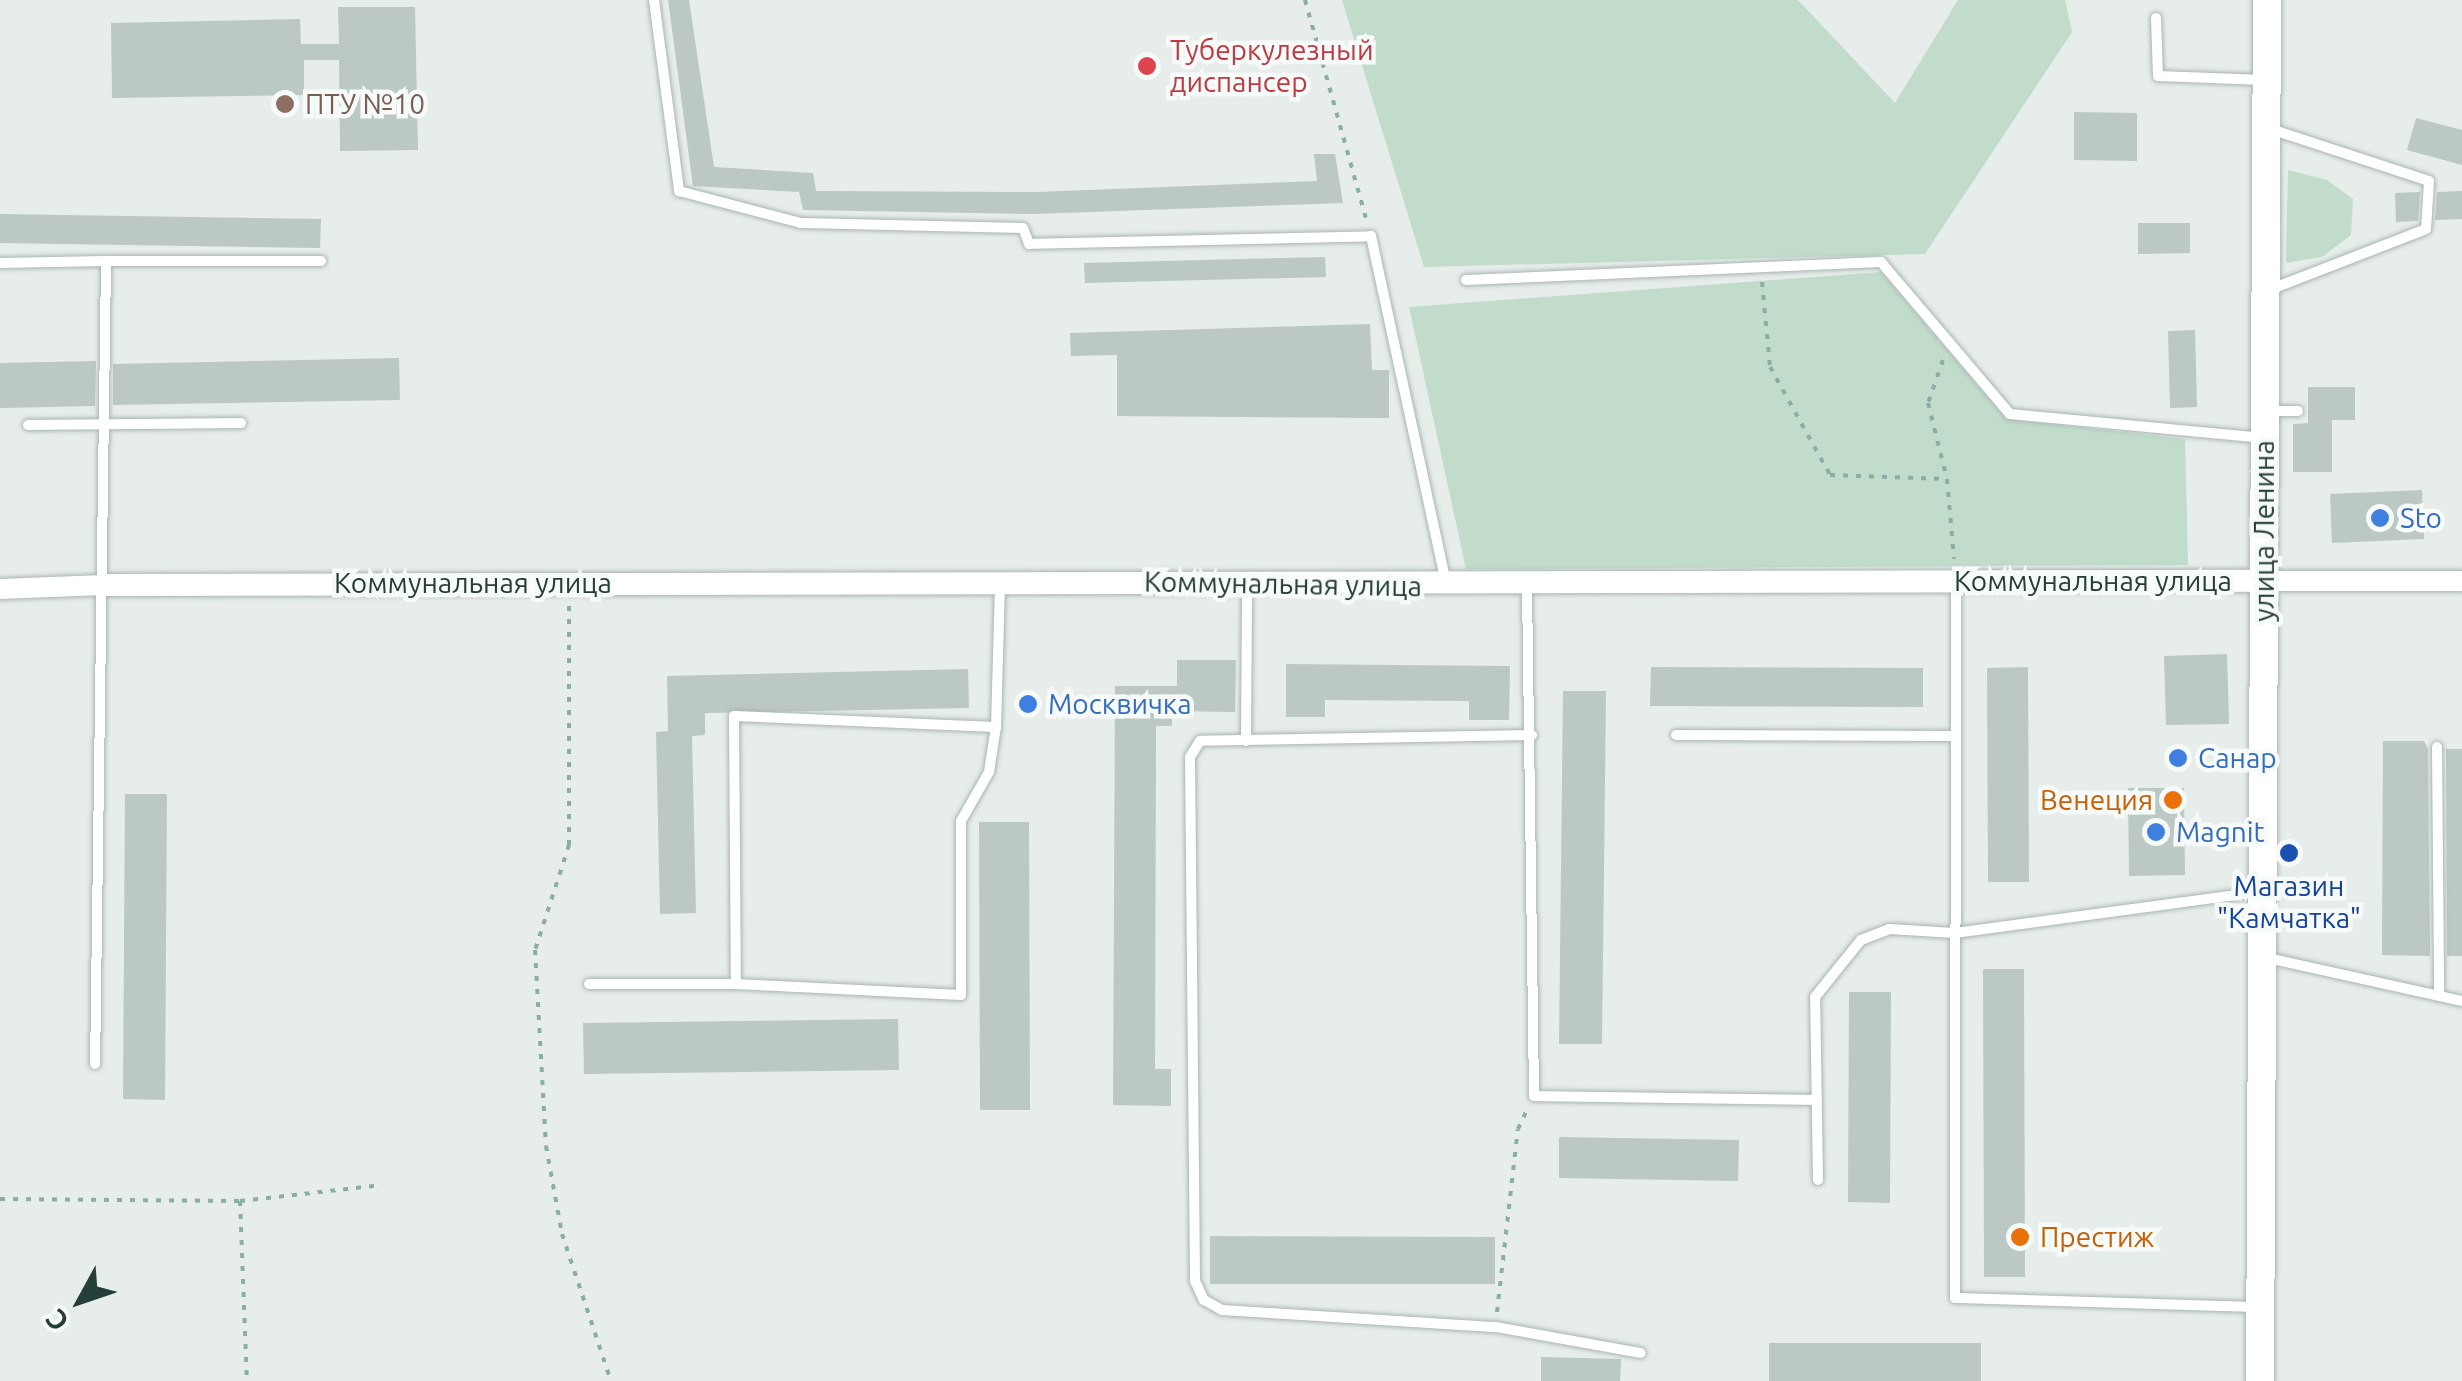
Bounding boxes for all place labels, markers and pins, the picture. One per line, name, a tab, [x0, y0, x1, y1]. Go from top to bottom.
place label: Туберкулезный диспансер	[1170, 33, 1374, 99]
marker: Туберкулезный диспансер	[1134, 53, 1160, 79]
place label: ПТУ №10	[305, 87, 425, 121]
marker: ПТУ №10	[274, 93, 296, 115]
place label: Sto	[2400, 501, 2442, 535]
marker: Sto	[2369, 507, 2391, 529]
place label: Москвичка	[1048, 687, 1192, 721]
marker: Москвичка	[1017, 693, 1039, 715]
place label: Санар	[2198, 741, 2277, 775]
marker: Санар	[2167, 747, 2189, 769]
place label: Венеция	[2040, 783, 2153, 817]
marker: Венеция	[2162, 789, 2184, 811]
place label: Magnit	[2176, 815, 2265, 849]
marker: Magnit	[2145, 821, 2167, 843]
marker: Магазин "Камчатка"	[2278, 842, 2300, 864]
place label: Магазин "Камчатка"	[2217, 869, 2361, 935]
place label: Престиж	[2040, 1220, 2154, 1254]
marker: Престиж	[2009, 1226, 2031, 1248]

